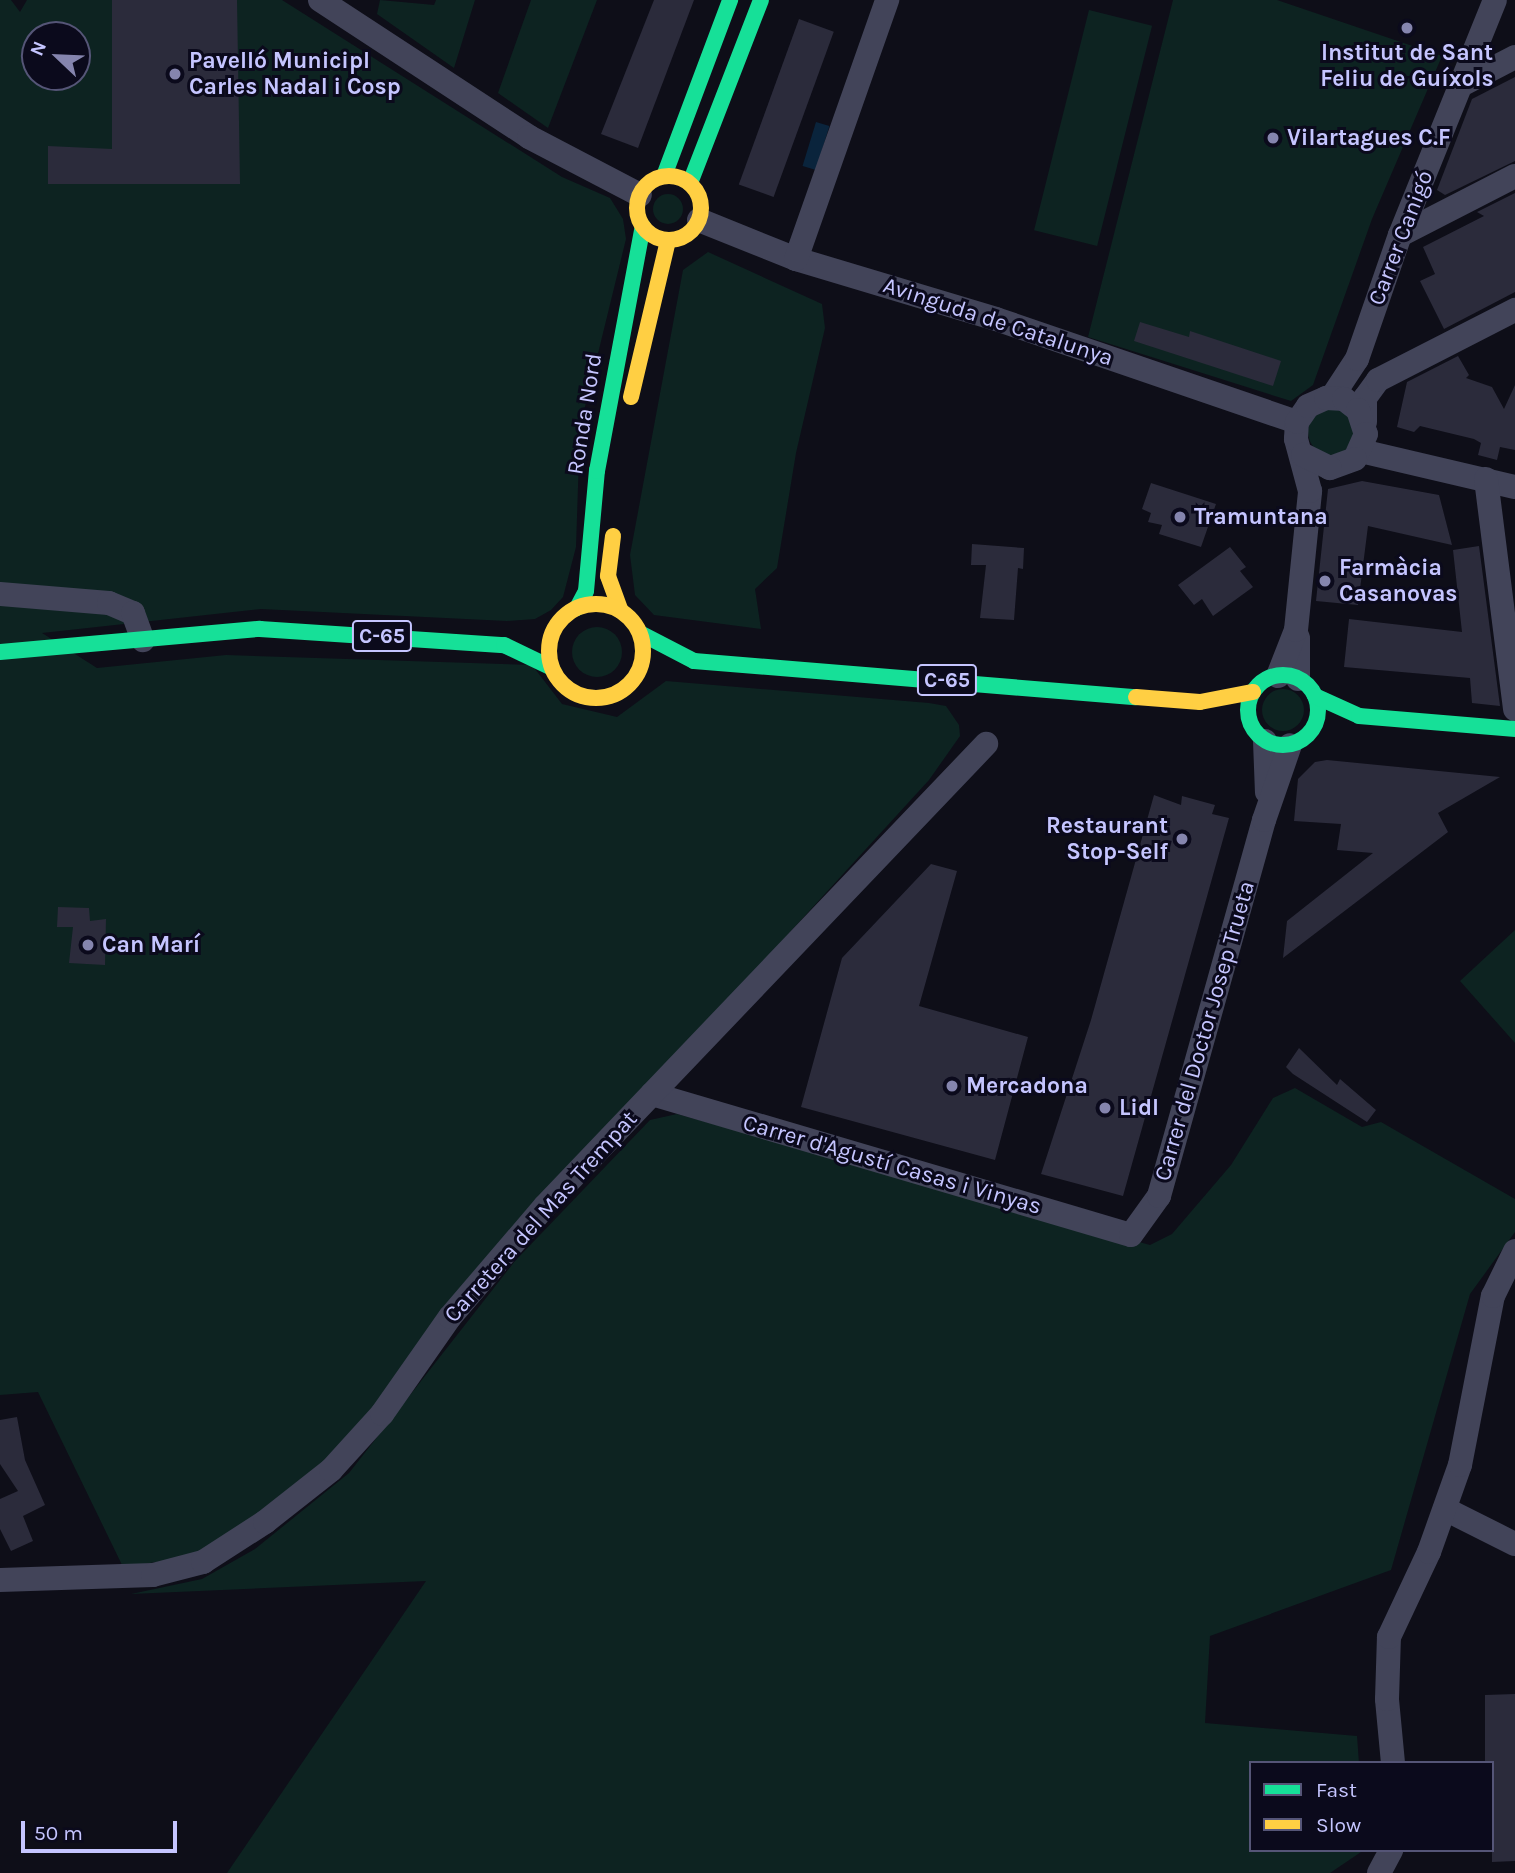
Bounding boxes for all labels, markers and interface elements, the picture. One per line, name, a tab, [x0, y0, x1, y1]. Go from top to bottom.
marker: Institut de Sant Feliu de Guíxols	[1399, 20, 1415, 36]
north arrow	[21, 21, 91, 91]
text: N	[26, 38, 51, 59]
place label: Institut de Sant Feliu de Guíxols	[1320, 39, 1494, 93]
place label: Pavelló Municipl Carles Nadal i Cosp	[189, 47, 401, 101]
marker: Pavelló Municipl Carles Nadal i Cosp	[167, 66, 183, 82]
place label: Vilartagues C.F	[1287, 124, 1450, 152]
marker: Vilartagues C.F	[1265, 130, 1281, 146]
street label: Carrer Canigó	[1363, 167, 1439, 309]
street label: Avinguda de Catalunya	[879, 272, 1117, 372]
street label: Ronda Nord	[562, 351, 608, 477]
place label: Tramuntana	[1194, 503, 1328, 531]
marker: Tramuntana	[1172, 509, 1188, 525]
place label: Farmàcia Casanovas	[1339, 554, 1457, 608]
marker: Farmàcia Casanovas	[1317, 573, 1333, 589]
road number: C-65	[350, 618, 414, 654]
road number: C-65	[916, 662, 978, 698]
place label: Restaurant Stop-Self	[1046, 812, 1168, 866]
marker: Restaurant Stop-Self	[1174, 831, 1190, 847]
street label: Carrer del Doctor Josep Trueta	[1149, 878, 1261, 1184]
place label: Can Marí	[102, 931, 200, 959]
marker: Can Marí	[80, 937, 96, 953]
place label: Mercadona	[966, 1072, 1088, 1100]
marker: Mercadona	[944, 1078, 960, 1094]
place label: Lidl	[1119, 1094, 1159, 1122]
marker: Lidl	[1097, 1100, 1113, 1116]
street label: Carretera del Mas Trempat	[439, 1105, 643, 1329]
street label: Carrer d'Agustí Casas i Vinyas	[739, 1109, 1045, 1221]
legend	[1249, 1761, 1494, 1852]
text: Fast	[1316, 1778, 1357, 1802]
scale bar	[24, 1806, 180, 1850]
text: Slow	[1316, 1813, 1361, 1837]
text: 50 m	[34, 1821, 83, 1845]

